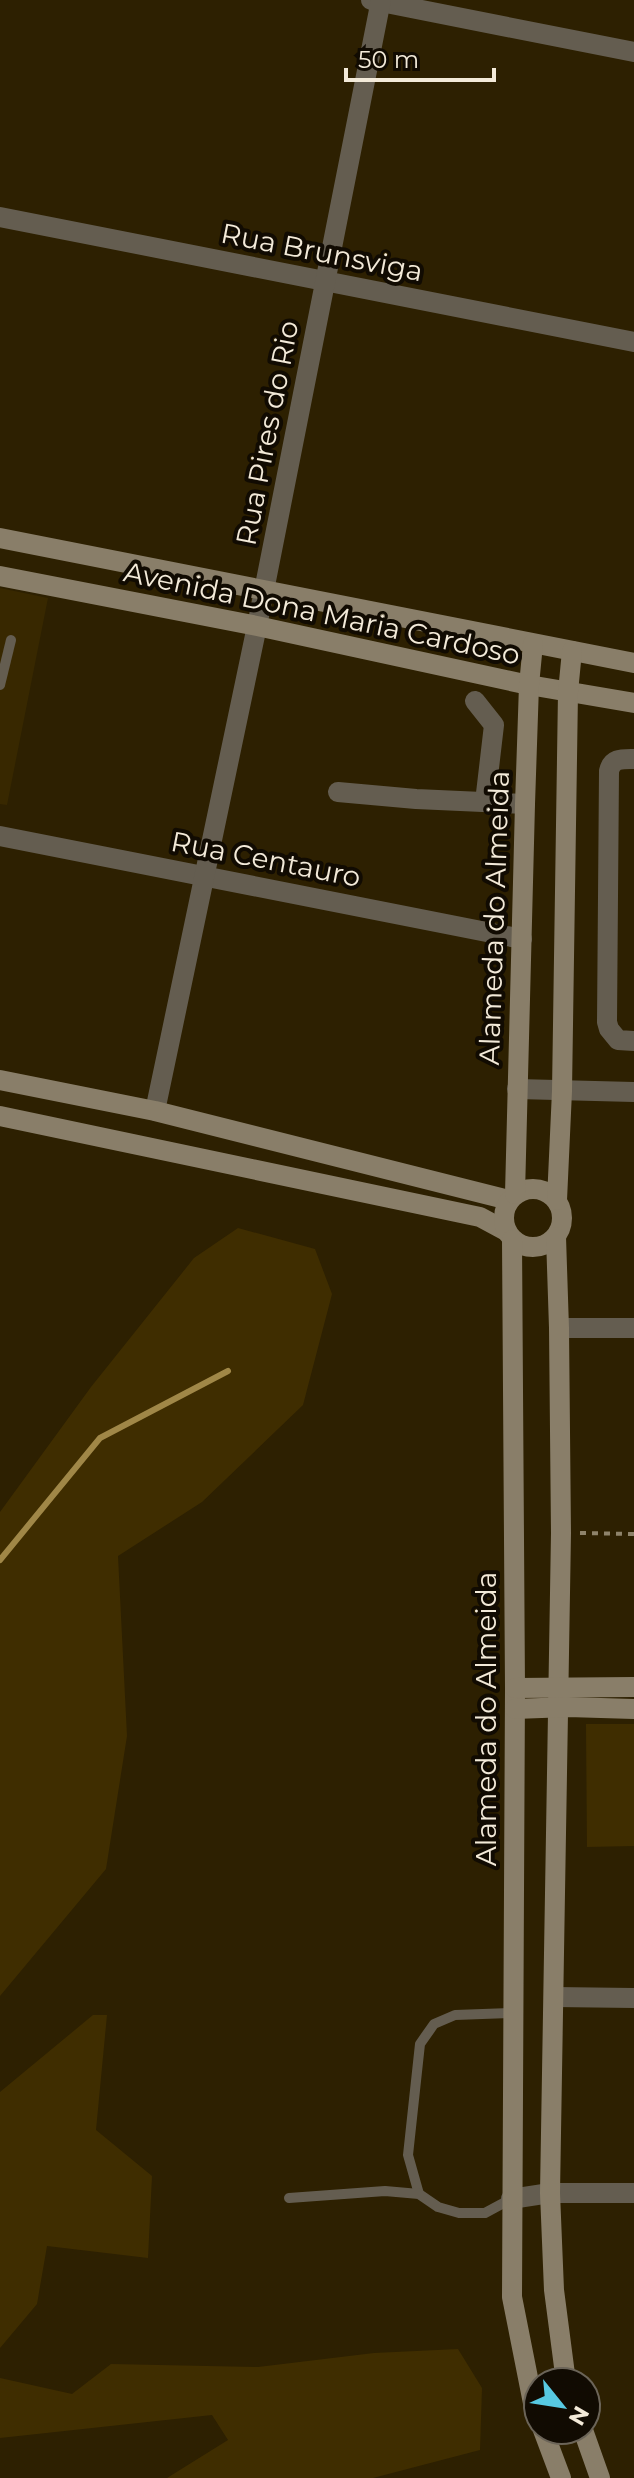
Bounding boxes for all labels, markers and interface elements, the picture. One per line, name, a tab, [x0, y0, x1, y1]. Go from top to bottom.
scale bar	[346, 32, 494, 82]
text: 50 m	[358, 45, 419, 74]
street label: Rua Brunsviga	[218, 216, 426, 288]
street label: Rua Pires do Rio	[229, 318, 305, 548]
street label: Avenida Dona Maria Cardoso	[121, 554, 523, 672]
street label: Alameda do Almeida	[472, 770, 516, 1066]
street label: Rua Centauro	[168, 824, 364, 894]
street label: Alameda do Almeida	[469, 1572, 503, 1866]
north arrow	[522, 2366, 602, 2446]
text: N	[563, 2401, 595, 2430]

